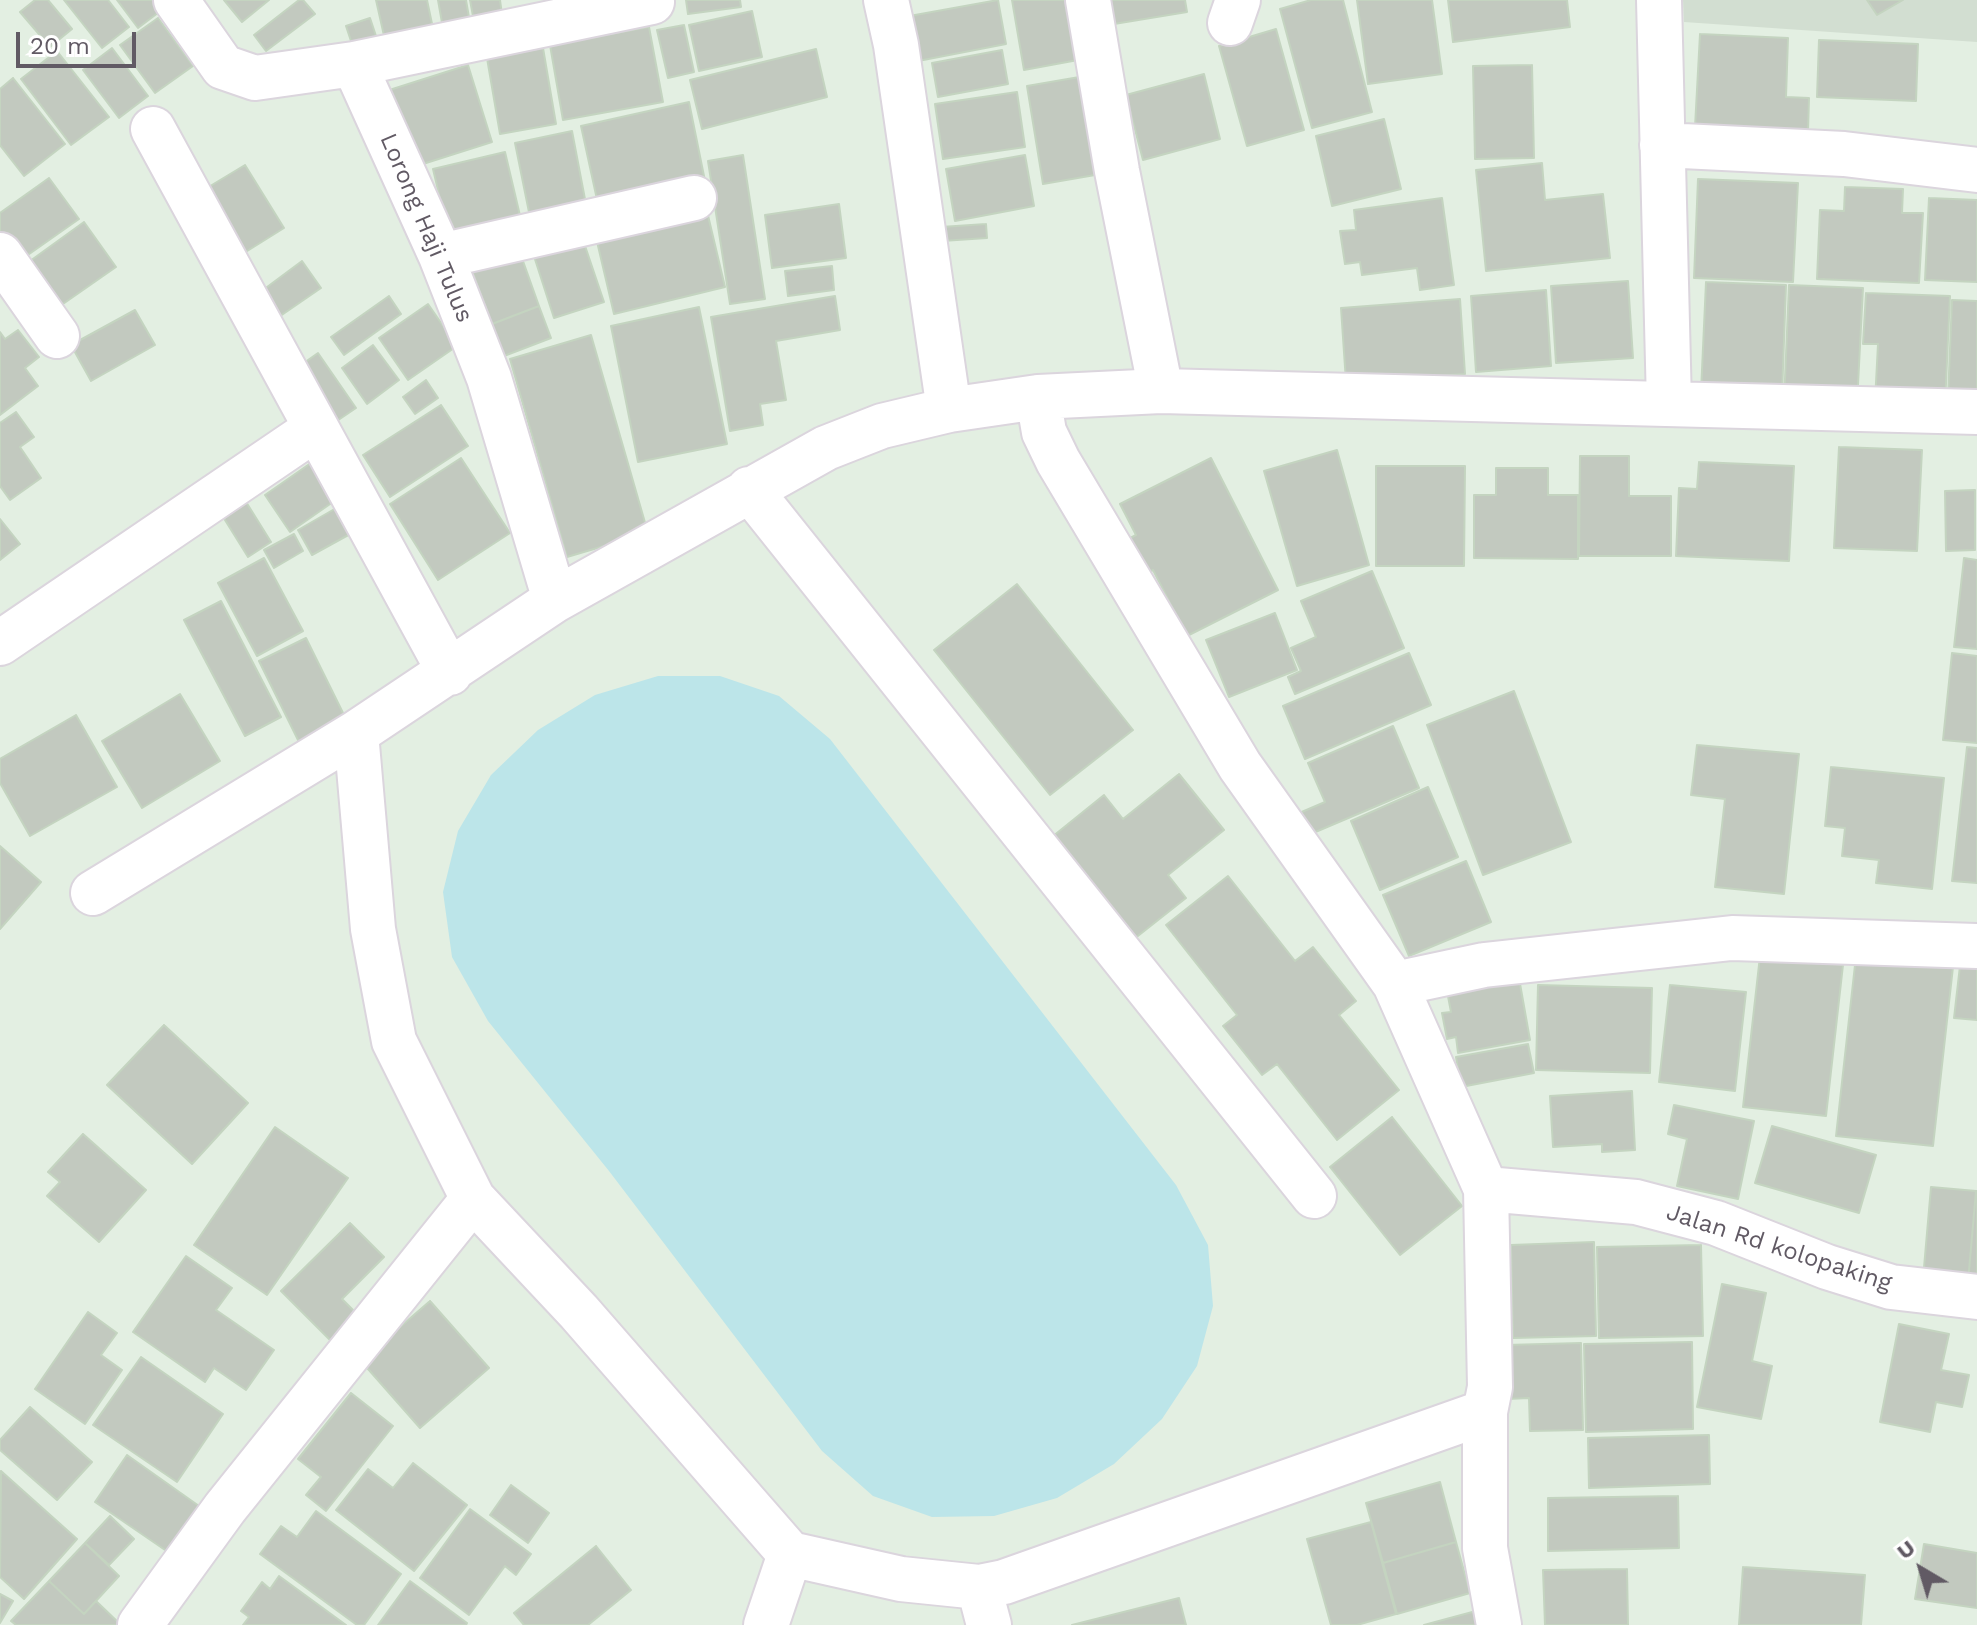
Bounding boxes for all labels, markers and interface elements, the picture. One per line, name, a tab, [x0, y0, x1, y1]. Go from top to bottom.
scale bar	[20, 16, 140, 66]
text: 20 m	[30, 32, 90, 60]
street label: Lorong Haji Tulus	[373, 129, 479, 327]
street label: Jalan Rd kolopaking	[1663, 1198, 1895, 1298]
north arrow	[1881, 1529, 1961, 1609]
text: U	[1892, 1535, 1920, 1564]

